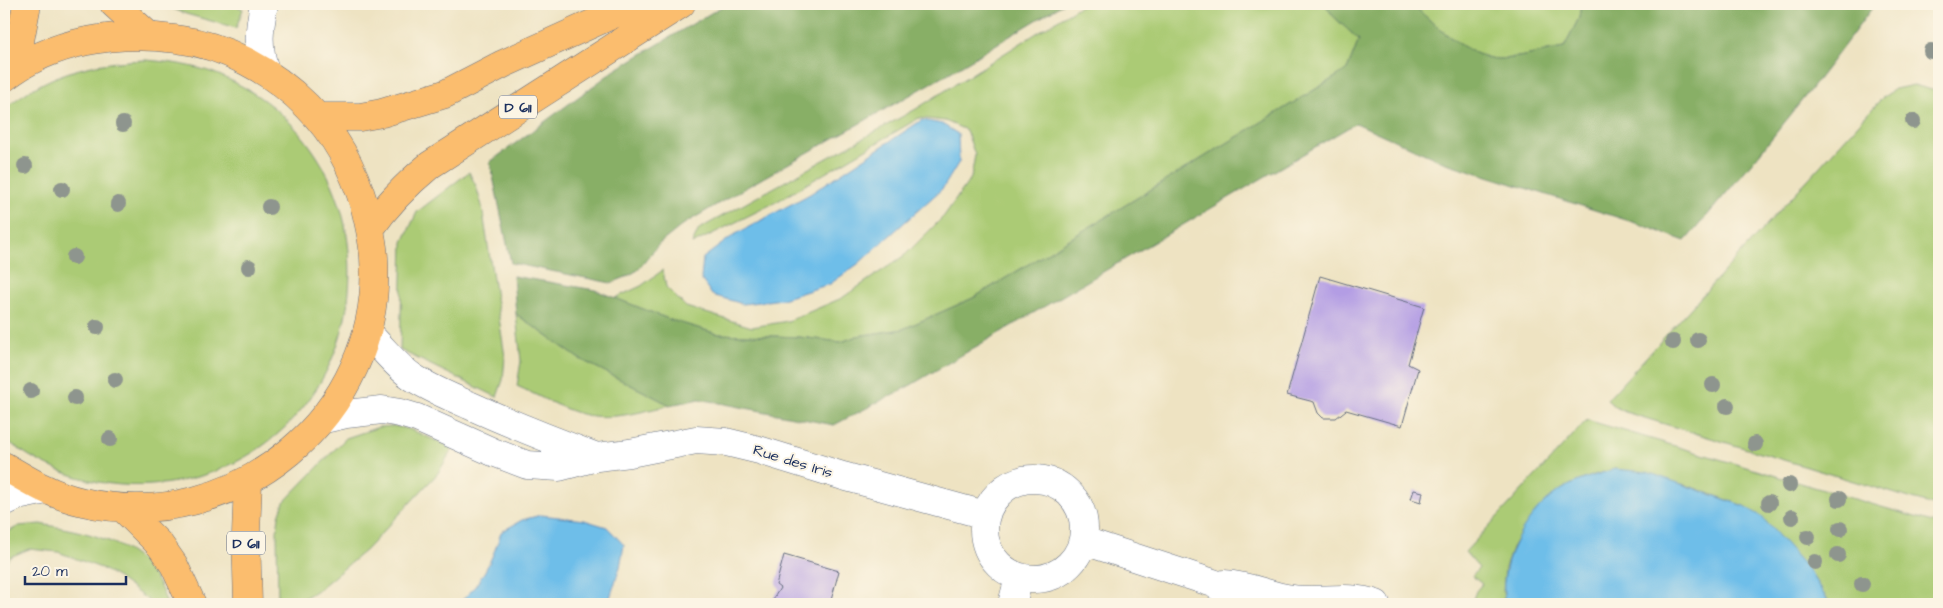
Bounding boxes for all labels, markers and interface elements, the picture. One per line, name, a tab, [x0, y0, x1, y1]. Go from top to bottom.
road number: D 611	[499, 95, 537, 118]
street label: Rue des Iris	[751, 439, 836, 484]
road number: D 611	[227, 532, 265, 554]
scale bar	[25, 553, 126, 585]
text: 20 m	[32, 561, 68, 582]

